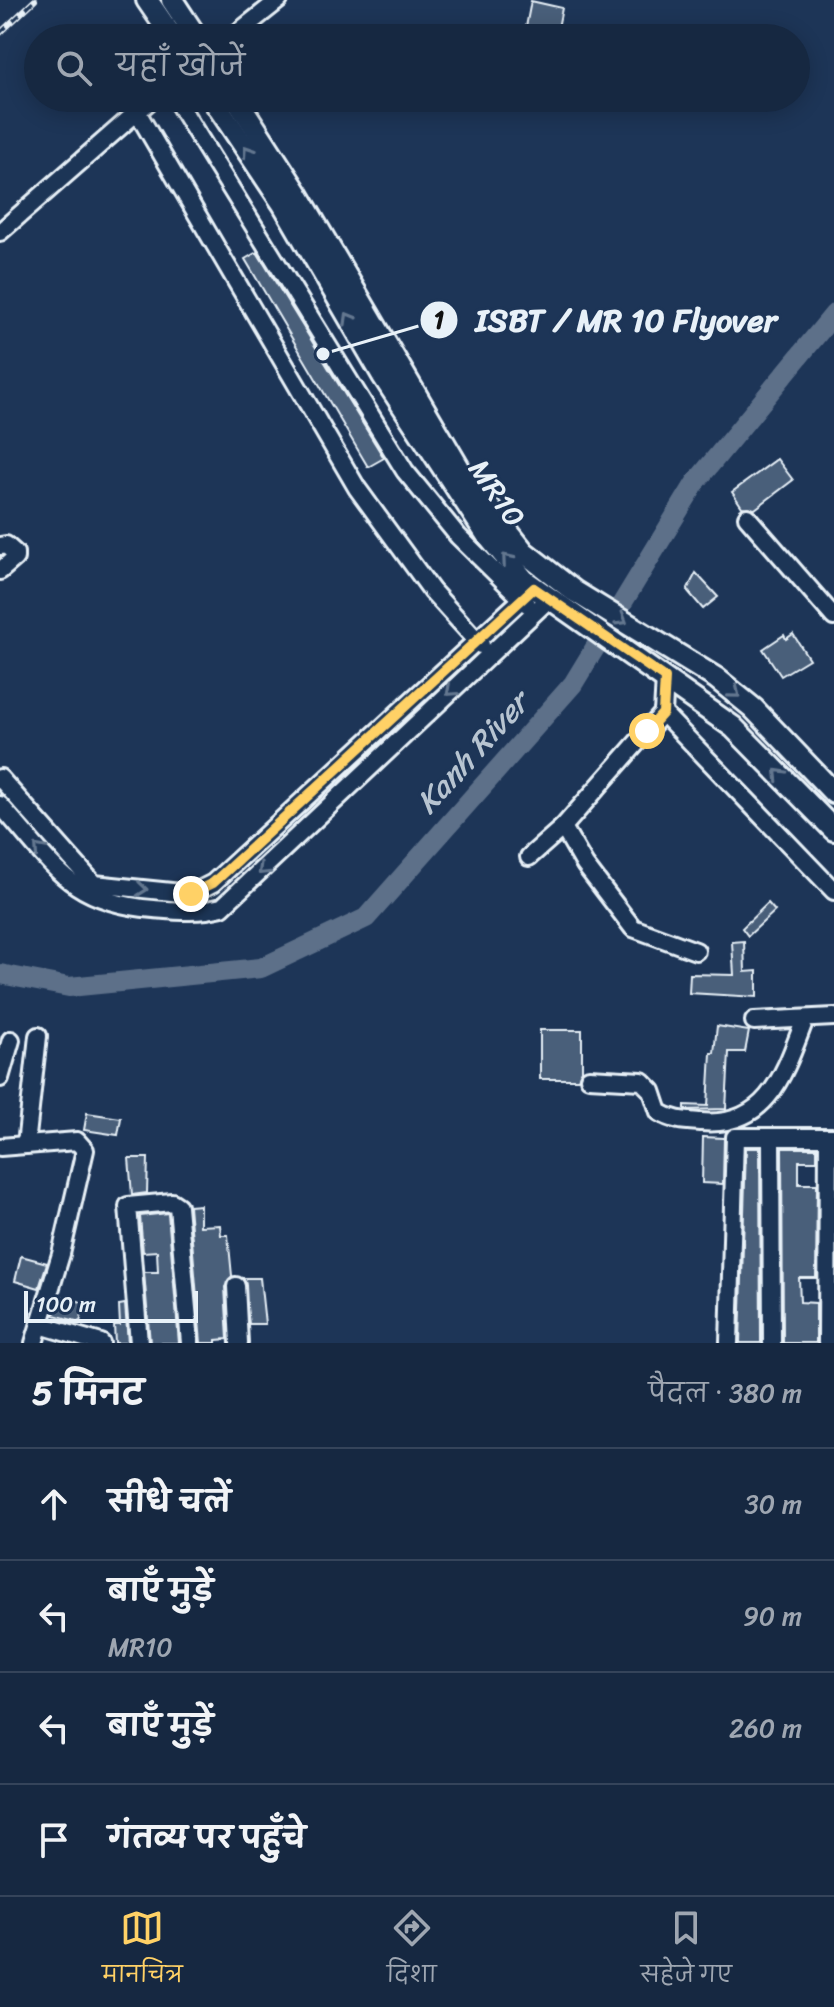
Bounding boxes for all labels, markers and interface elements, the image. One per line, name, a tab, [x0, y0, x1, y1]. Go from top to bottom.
search box	[24, 24, 810, 112]
text: यहाँ खोजें	[116, 39, 245, 93]
icon: search	[52, 46, 96, 90]
one-way arrow	[242, 145, 257, 160]
callout: ISBT / MR 10 Flyover	[419, 292, 793, 348]
text: ISBT / MR 10 Flyover	[473, 292, 780, 349]
text: 1	[434, 299, 444, 341]
one-way arrow	[343, 312, 359, 327]
street label: MR10	[454, 447, 540, 539]
one-way arrow	[502, 554, 517, 568]
one-way arrow	[613, 611, 628, 626]
water label: Kanh River	[401, 674, 547, 828]
one-way arrow	[445, 681, 460, 695]
one-way arrow	[725, 683, 740, 698]
route start	[629, 713, 665, 749]
one-way arrow	[774, 769, 789, 783]
one-way arrow	[34, 843, 49, 858]
one-way arrow	[258, 861, 272, 876]
route end	[173, 876, 209, 912]
one-way arrow	[136, 880, 149, 897]
text: 100 m	[36, 1285, 96, 1324]
scale bar	[24, 1287, 198, 1323]
text: 5 मिनट	[32, 1363, 144, 1423]
text: पैदल · 380 m	[648, 1370, 802, 1416]
text: सीधे चलें	[108, 1475, 231, 1529]
text: 30 m	[745, 1481, 802, 1527]
icon: ahead	[32, 1482, 76, 1526]
text: बाएँ मुड़ें	[108, 1564, 213, 1618]
text: 90 m	[743, 1593, 802, 1639]
icon: left	[32, 1594, 76, 1638]
text: MR10	[108, 1624, 173, 1670]
text: बाएँ मुड़ें	[108, 1699, 213, 1753]
text: 260 m	[729, 1705, 802, 1751]
icon: left	[32, 1706, 76, 1750]
text: गंतव्य पर पहुँचे	[108, 1811, 306, 1865]
icon: arrive	[32, 1818, 76, 1862]
tab: मानचित्र	[102, 1906, 183, 1999]
tab: दिशा	[387, 1906, 437, 1999]
tab: सहेजे गए	[641, 1906, 732, 1999]

